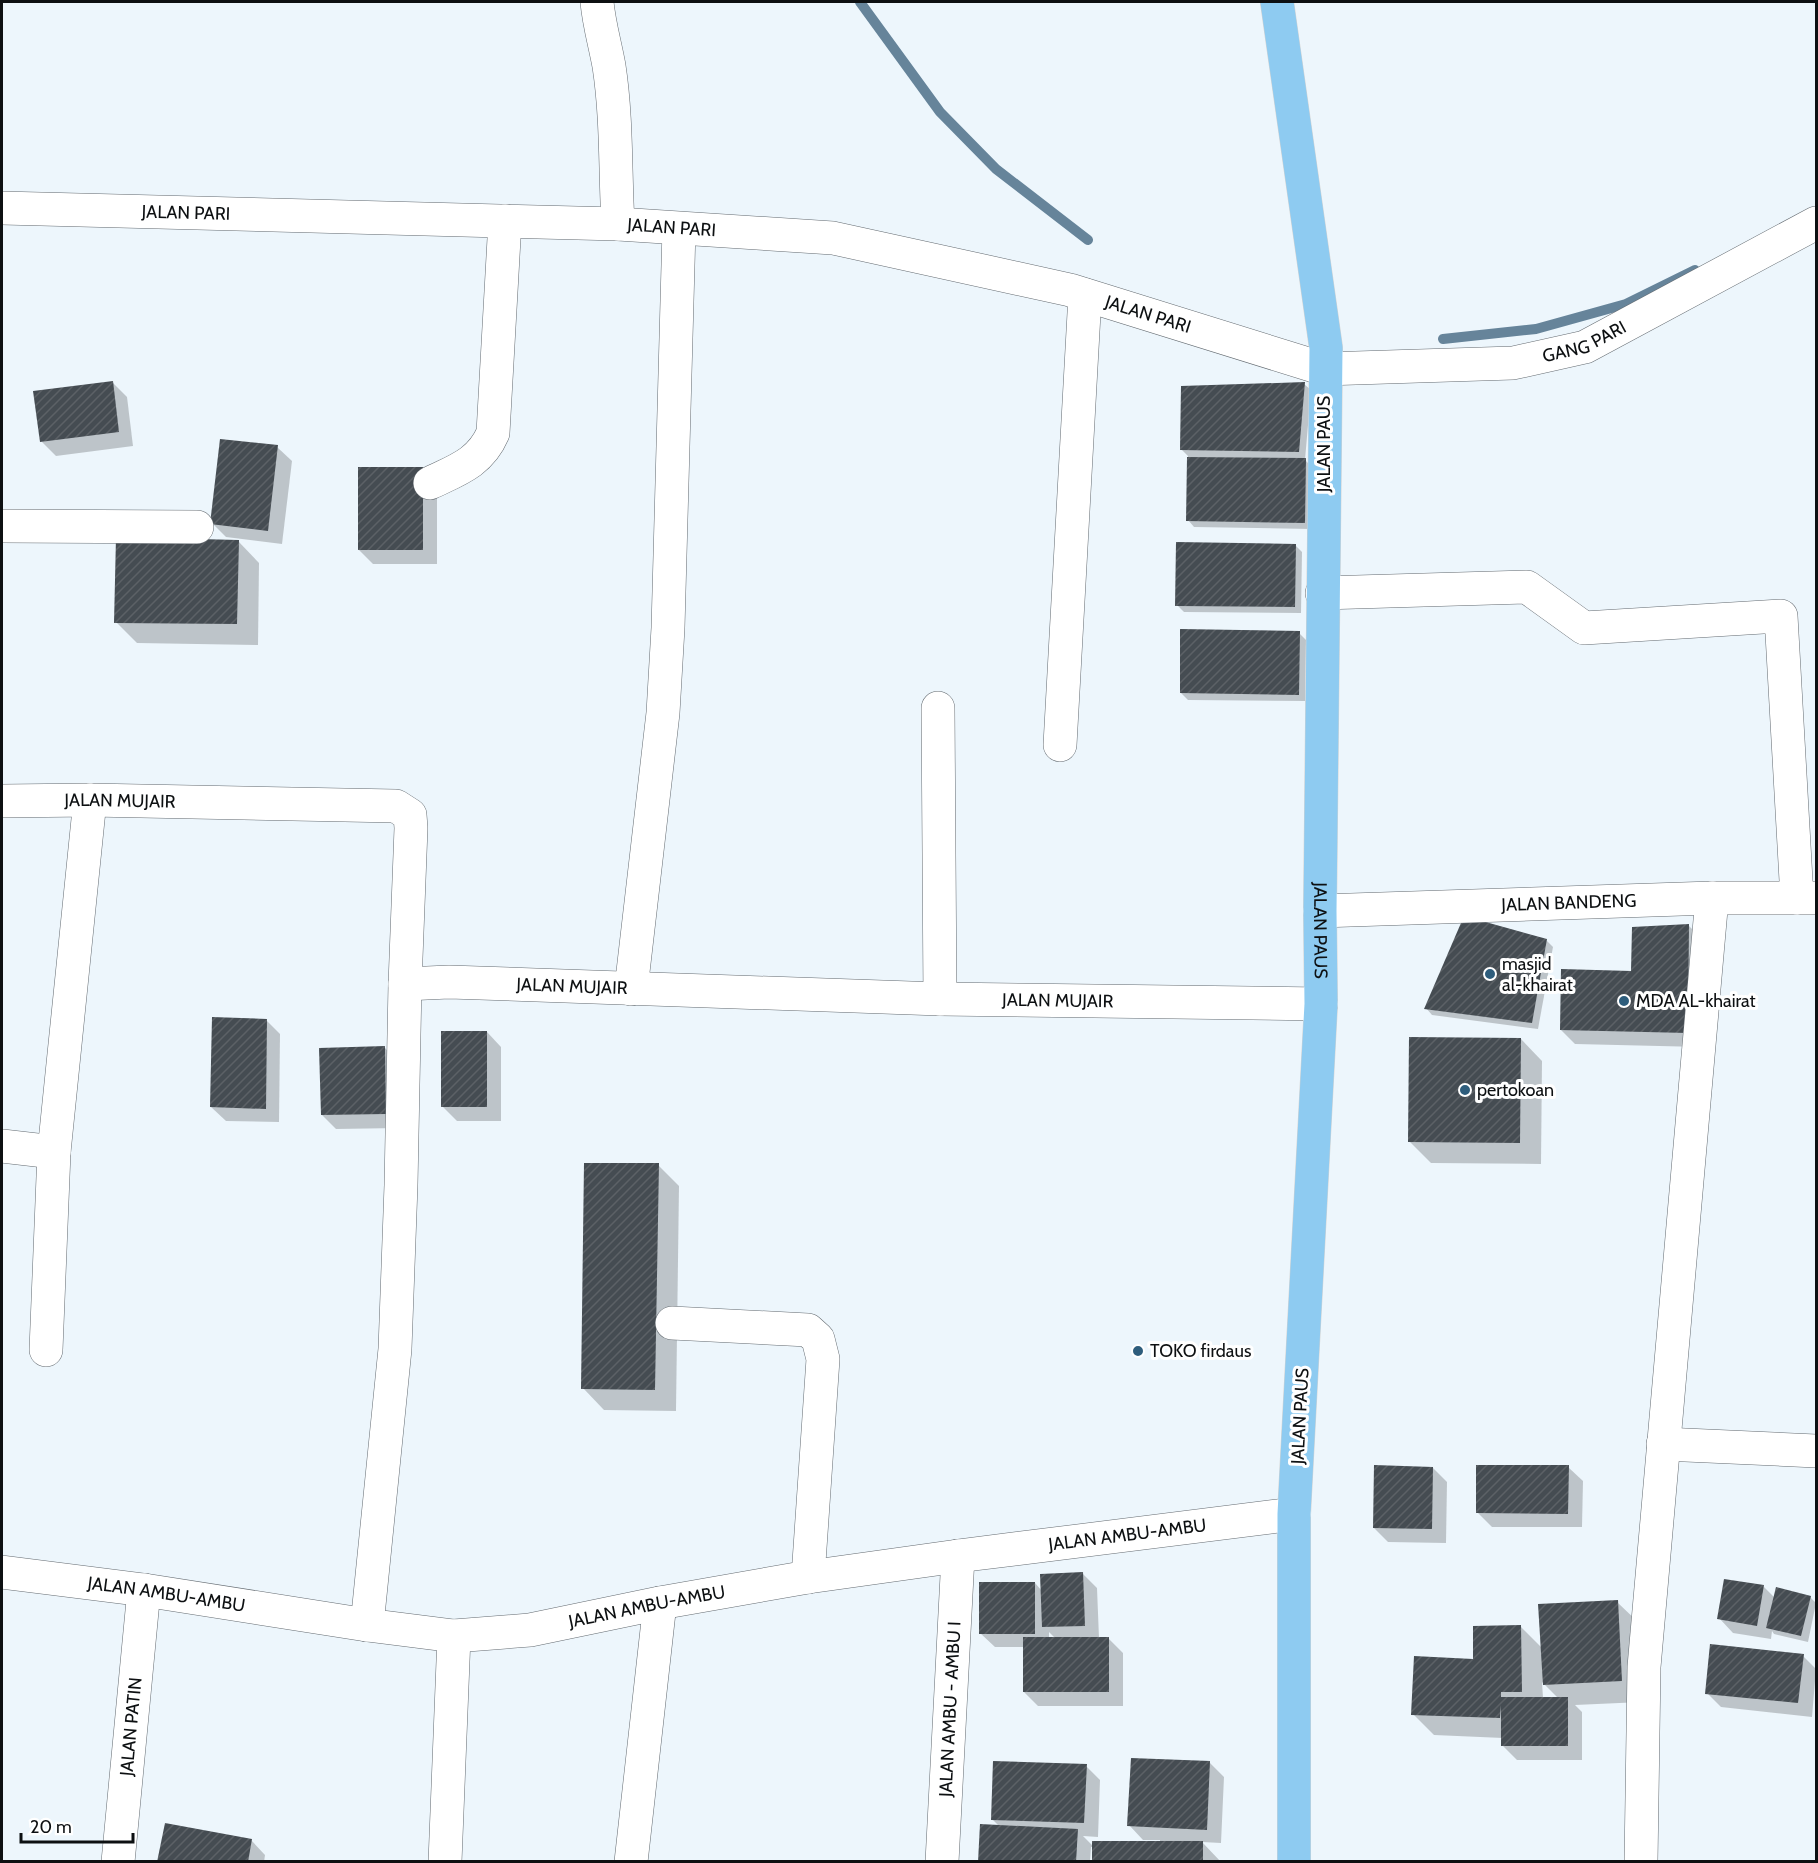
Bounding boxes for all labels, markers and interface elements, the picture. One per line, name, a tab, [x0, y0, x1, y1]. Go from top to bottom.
street label: JALAN PARI	[140, 201, 231, 225]
street label: JALAN PARI	[626, 214, 717, 241]
street label: JALAN PARI	[1101, 290, 1194, 338]
street label: GANG PARI	[1540, 316, 1630, 367]
street label: JALAN PAUS	[1313, 396, 1335, 493]
street label: JALAN MUJAIR	[63, 789, 176, 813]
street label: JALAN PAUS	[1309, 881, 1332, 979]
street label: JALAN BANDENG	[1500, 890, 1637, 916]
place label: masjid al-khairat	[1502, 953, 1573, 996]
marker: masjid al-khairat	[1483, 967, 1497, 981]
street label: JALAN MUJAIR	[515, 973, 628, 999]
street label: JALAN MUJAIR	[1001, 989, 1114, 1012]
place label: MDA AL-khairat	[1636, 990, 1756, 1012]
marker: MDA AL-khairat	[1617, 994, 1631, 1008]
place label: pertokoan	[1477, 1079, 1554, 1101]
marker: pertokoan	[1458, 1083, 1472, 1097]
place label: TOKO firdaus	[1150, 1340, 1251, 1362]
marker: TOKO firdaus	[1131, 1344, 1145, 1358]
street label: JALAN PAUS	[1286, 1367, 1314, 1466]
street label: JALAN AMBU-AMBU	[1046, 1514, 1208, 1556]
street label: JALAN AMBU-AMBU	[85, 1572, 247, 1617]
street label: JALAN AMBU-AMBU	[566, 1581, 727, 1633]
street label: JALAN AMBU - AMBU I	[934, 1621, 966, 1799]
street label: JALAN PATIN	[115, 1676, 147, 1778]
scale bar	[21, 1806, 134, 1844]
text: 20 m	[30, 1816, 72, 1838]

